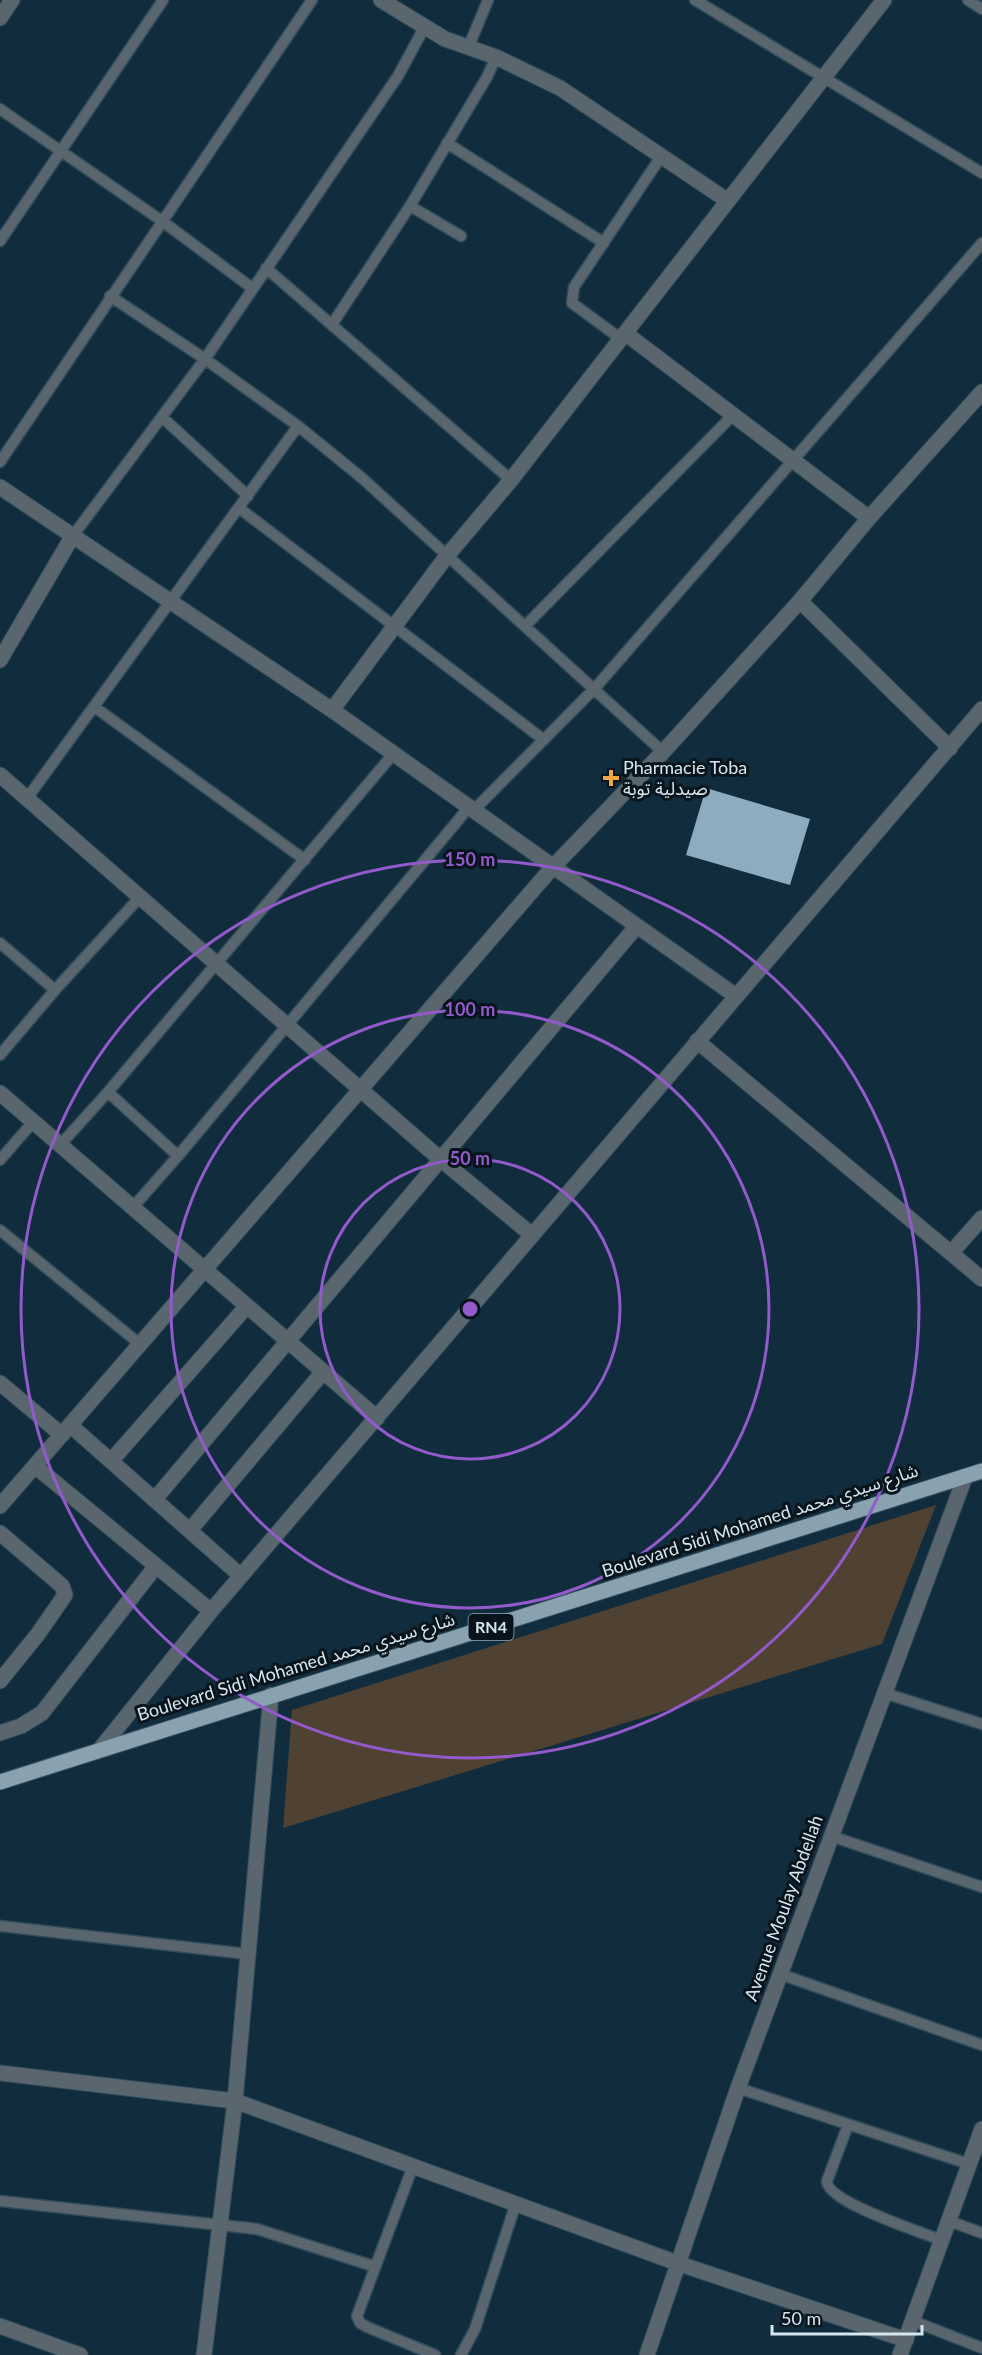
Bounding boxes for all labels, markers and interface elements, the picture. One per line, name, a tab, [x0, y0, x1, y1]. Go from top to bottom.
place label: Pharmacie Toba صيدلية توبة	[623, 756, 747, 800]
marker: Pharmacie Toba صيدلية توبة	[604, 771, 618, 785]
text: 150 m	[445, 848, 495, 870]
text: 100 m	[445, 998, 495, 1020]
text: 50 m	[450, 1147, 490, 1169]
centre of rings	[460, 1299, 480, 1319]
street label: Boulevard Sidi Mohamed شارع سيدي محمد	[599, 1458, 922, 1585]
street label: Boulevard Sidi Mohamed شارع سيدي محمد	[134, 1607, 458, 1729]
road number: RN4	[468, 1614, 514, 1640]
street label: Avenue Moulay Abdellah	[739, 1812, 827, 2004]
scale bar	[772, 2298, 922, 2336]
text: 50 m	[781, 2307, 821, 2329]

